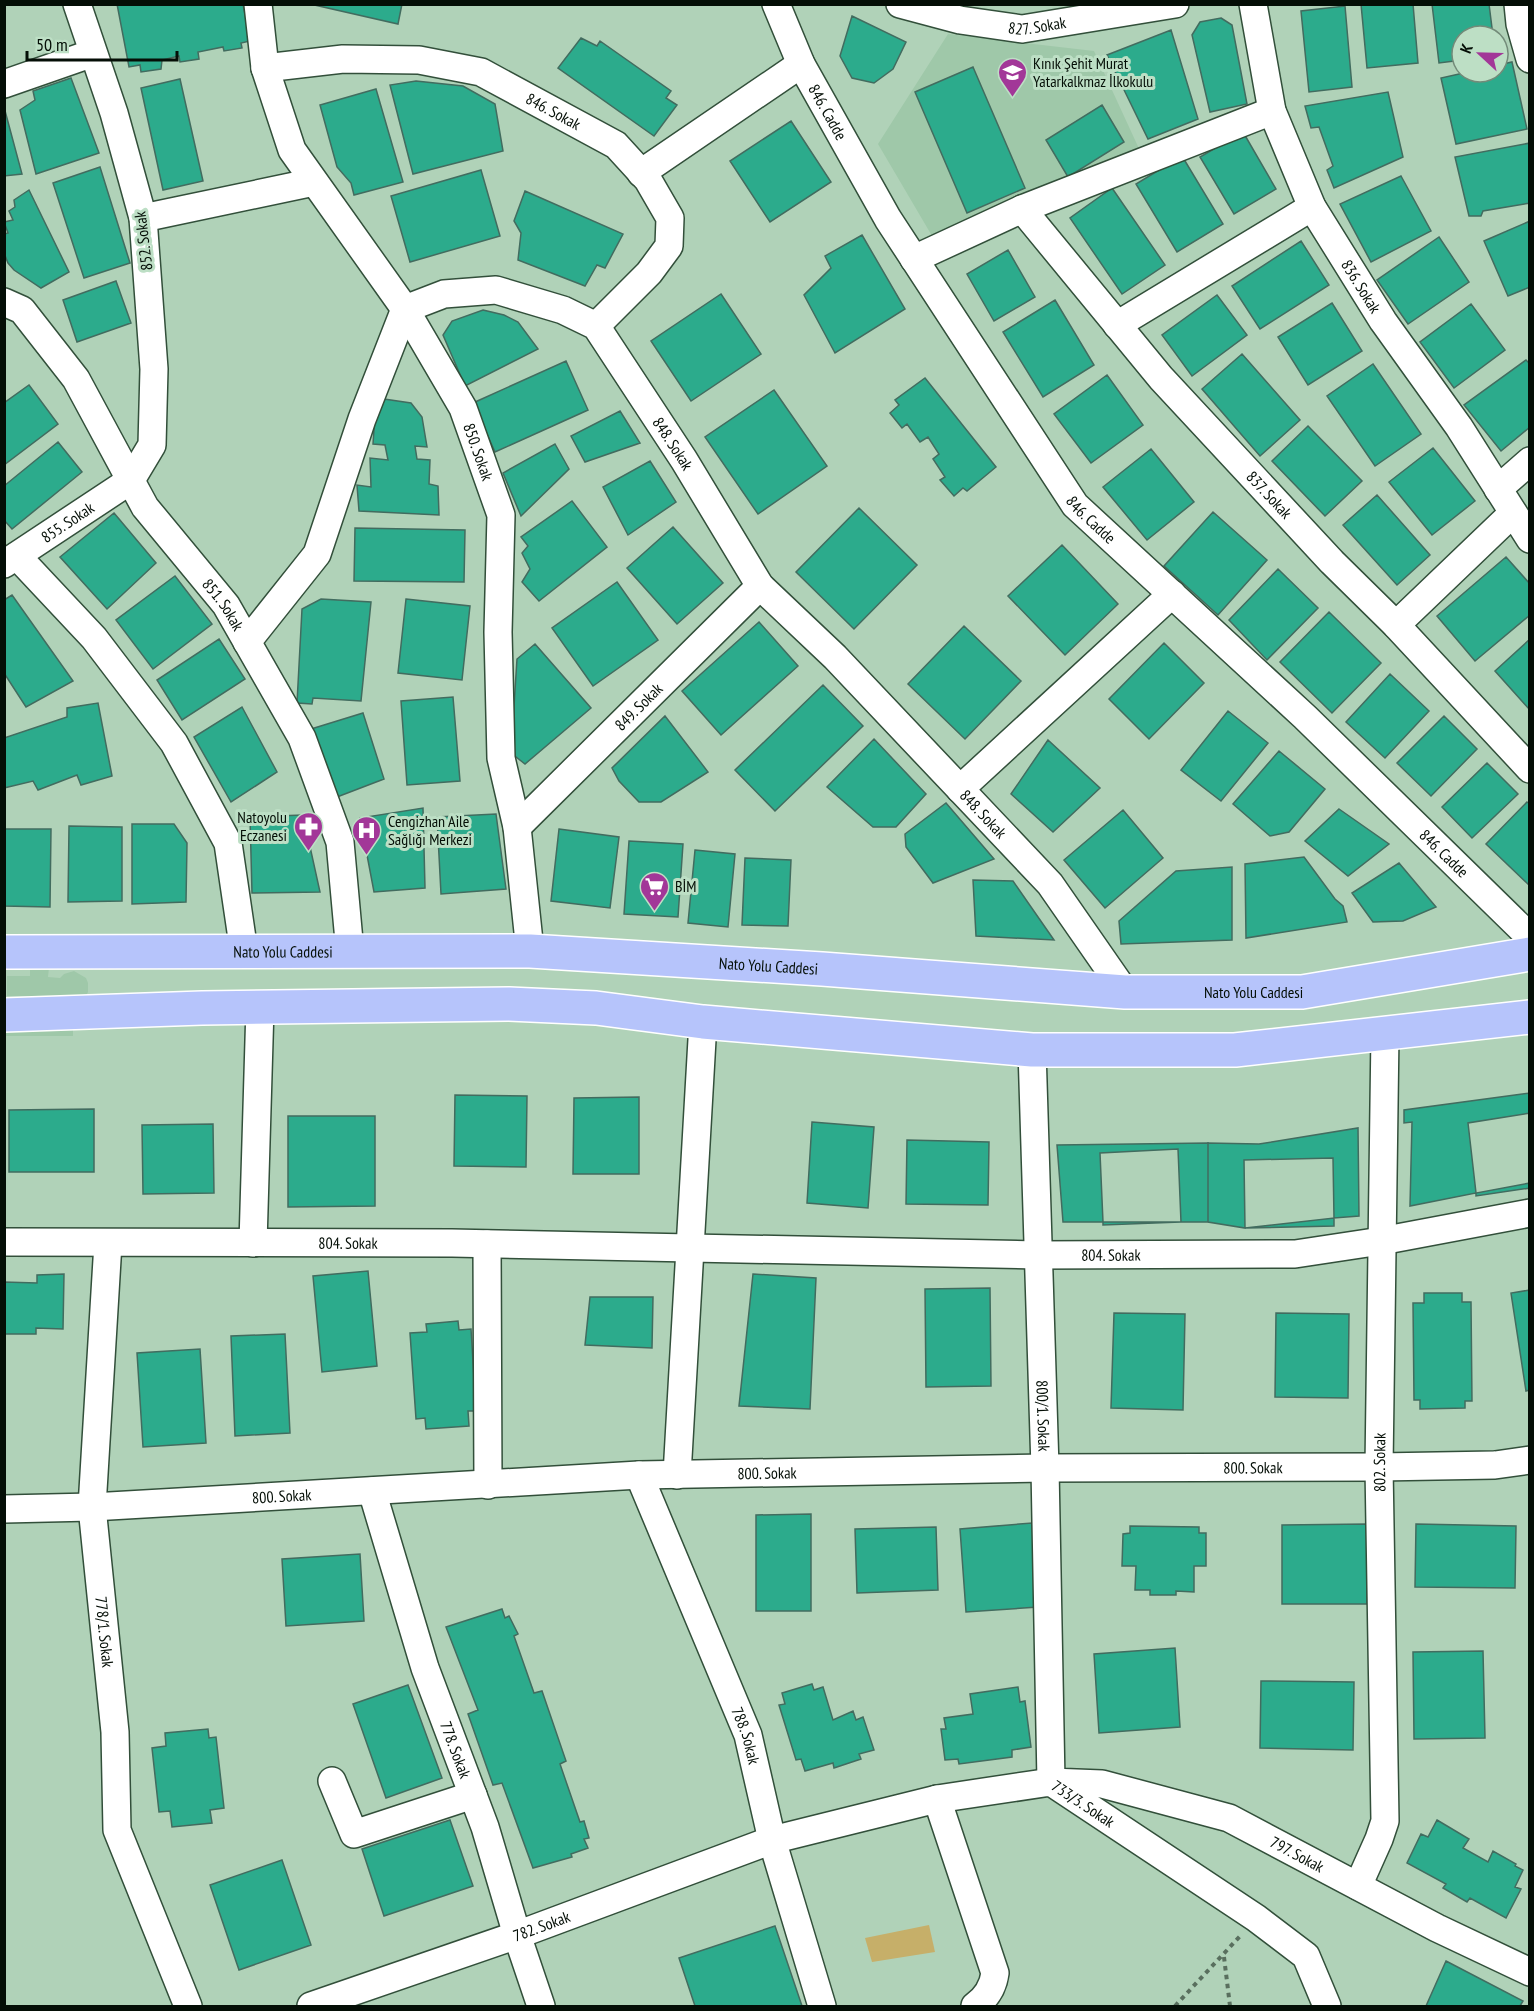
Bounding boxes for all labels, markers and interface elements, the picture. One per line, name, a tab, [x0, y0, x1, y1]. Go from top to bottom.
street label: 827. Sokak	[1007, 12, 1068, 39]
scale bar	[27, 24, 177, 62]
north arrow	[1450, 24, 1510, 84]
text: 50 m	[36, 33, 68, 56]
text: K	[1455, 40, 1477, 56]
place label: Kınık Şehit Murat Yatarkalkmaz İlkokulu	[1033, 53, 1153, 91]
school or university icon: Kınık Şehit Murat Yatarkalkmaz İlkokulu	[996, 56, 1028, 98]
street label: 846. Cadde	[804, 81, 852, 143]
street label: 846. Sokak	[523, 88, 585, 134]
street label: 852. Sokak	[129, 210, 157, 272]
street label: 836. Sokak	[1337, 256, 1386, 317]
street label: 848. Sokak	[649, 413, 698, 474]
street label: 850. Sokak	[459, 420, 498, 484]
street label: 837. Sokak	[1242, 467, 1297, 523]
street label: 846. Cadde	[1062, 492, 1120, 548]
street label: 855. Sokak	[37, 497, 98, 547]
street label: 851. Sokak	[198, 574, 249, 635]
street label: 849. Sokak	[610, 678, 667, 735]
street label: 848. Sokak	[956, 785, 1012, 843]
place label: Natoyolu Eczanesi	[237, 807, 287, 845]
pharmacy icon: Natoyolu Eczanesi	[292, 810, 324, 852]
place label: Cengizhan Aile Sağlığı Merkezi	[388, 811, 472, 849]
hospital icon: Cengizhan Aile Sağlığı Merkezi	[351, 814, 383, 856]
street label: 846. Cadde	[1416, 825, 1473, 882]
supermarket icon: BİM	[638, 870, 670, 912]
place label: BİM	[675, 876, 696, 896]
street label: Nato Yolu Caddesi	[233, 941, 333, 962]
street label: Nato Yolu Caddesi	[718, 953, 819, 979]
street label: Nato Yolu Caddesi	[1204, 982, 1303, 1002]
street label: 804. Sokak	[318, 1233, 379, 1253]
street label: 804. Sokak	[1081, 1245, 1141, 1265]
street label: 800/1. Sokak	[1032, 1380, 1055, 1453]
street label: 802. Sokak	[1369, 1432, 1389, 1492]
street label: 800. Sokak	[1223, 1457, 1284, 1477]
street label: 800. Sokak	[737, 1462, 798, 1483]
street label: 800. Sokak	[251, 1484, 313, 1508]
street label: 778/1. Sokak	[91, 1595, 118, 1669]
street label: 788. Sokak	[727, 1704, 765, 1767]
street label: 778. Sokak	[436, 1718, 476, 1782]
street label: 733/3. Sokak	[1048, 1775, 1119, 1832]
street label: 797. Sokak	[1267, 1832, 1328, 1877]
street label: 782. Sokak	[510, 1906, 574, 1946]

